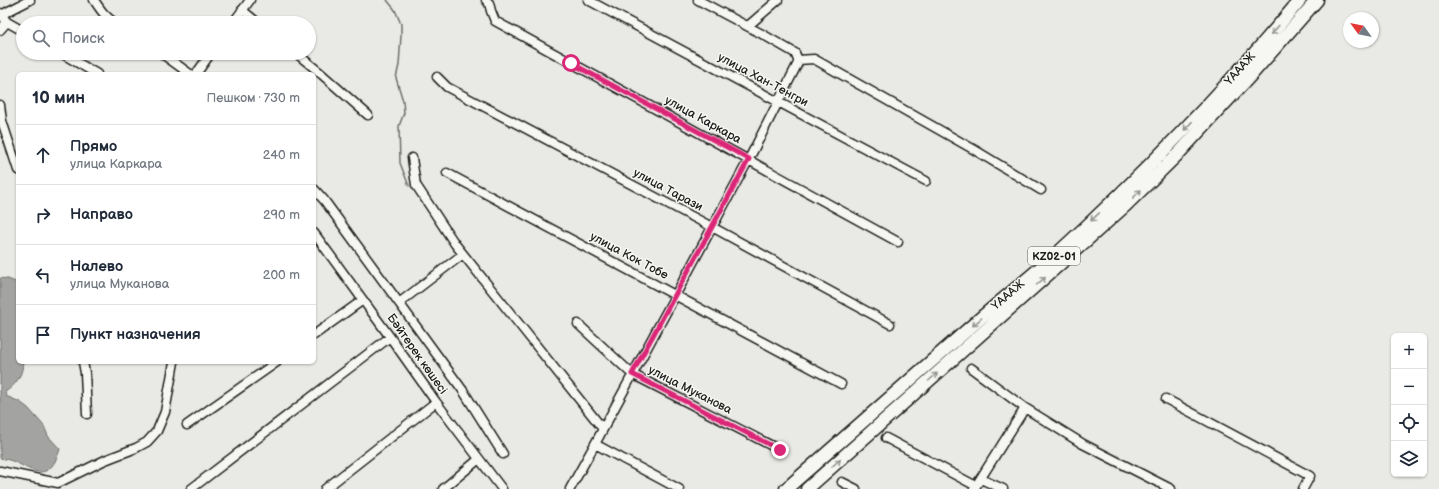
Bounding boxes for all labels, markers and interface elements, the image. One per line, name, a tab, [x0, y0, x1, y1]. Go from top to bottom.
north arrow	[1343, 12, 1379, 48]
search box	[16, 16, 316, 60]
one-way arrow	[1271, 25, 1280, 35]
icon: search	[30, 27, 52, 49]
text: Поиск	[62, 29, 105, 48]
street label: ҮАААЖ	[1221, 49, 1259, 89]
street label: улица Хан-Тенгри	[715, 50, 811, 110]
route start	[562, 54, 580, 72]
text: 10 мин	[32, 88, 85, 108]
text: Пешком · 730 m	[207, 90, 300, 106]
street label: улица Каркара	[662, 93, 744, 147]
one-way arrow	[1183, 121, 1192, 131]
text: Прямо	[70, 137, 117, 156]
icon: ahead	[32, 144, 54, 166]
text: 240 m	[263, 147, 300, 163]
text: улица Каркара	[70, 156, 162, 172]
street label: улица Тарази	[631, 165, 705, 215]
one-way arrow	[1132, 189, 1142, 199]
icon: right	[32, 204, 54, 226]
text: Направо	[70, 205, 133, 224]
text: 290 m	[263, 207, 300, 223]
one-way arrow	[1090, 213, 1101, 222]
street label: улица Кок Тобе	[587, 229, 671, 283]
road number: KZ02-01	[1028, 247, 1080, 265]
text: Налево	[70, 257, 123, 276]
icon: left	[32, 264, 54, 286]
text: 200 m	[263, 267, 300, 283]
text: улица Муканова	[70, 276, 169, 292]
street label: ҮАААЖ	[988, 276, 1028, 314]
one-way arrow	[1035, 277, 1045, 286]
street label: Бәйтерек көшесі	[384, 311, 450, 397]
one-way arrow	[972, 317, 982, 327]
icon: arrive	[32, 324, 54, 346]
text: Пункт назначения	[70, 325, 201, 344]
map controls	[1391, 333, 1427, 477]
button: +	[1391, 333, 1427, 369]
street label: улица Муканова	[646, 362, 734, 418]
button: −	[1391, 369, 1427, 405]
one-way arrow	[928, 372, 938, 381]
button: locate	[1391, 405, 1427, 441]
route end	[771, 441, 789, 459]
button: layers	[1391, 441, 1427, 477]
one-way arrow	[831, 458, 841, 468]

